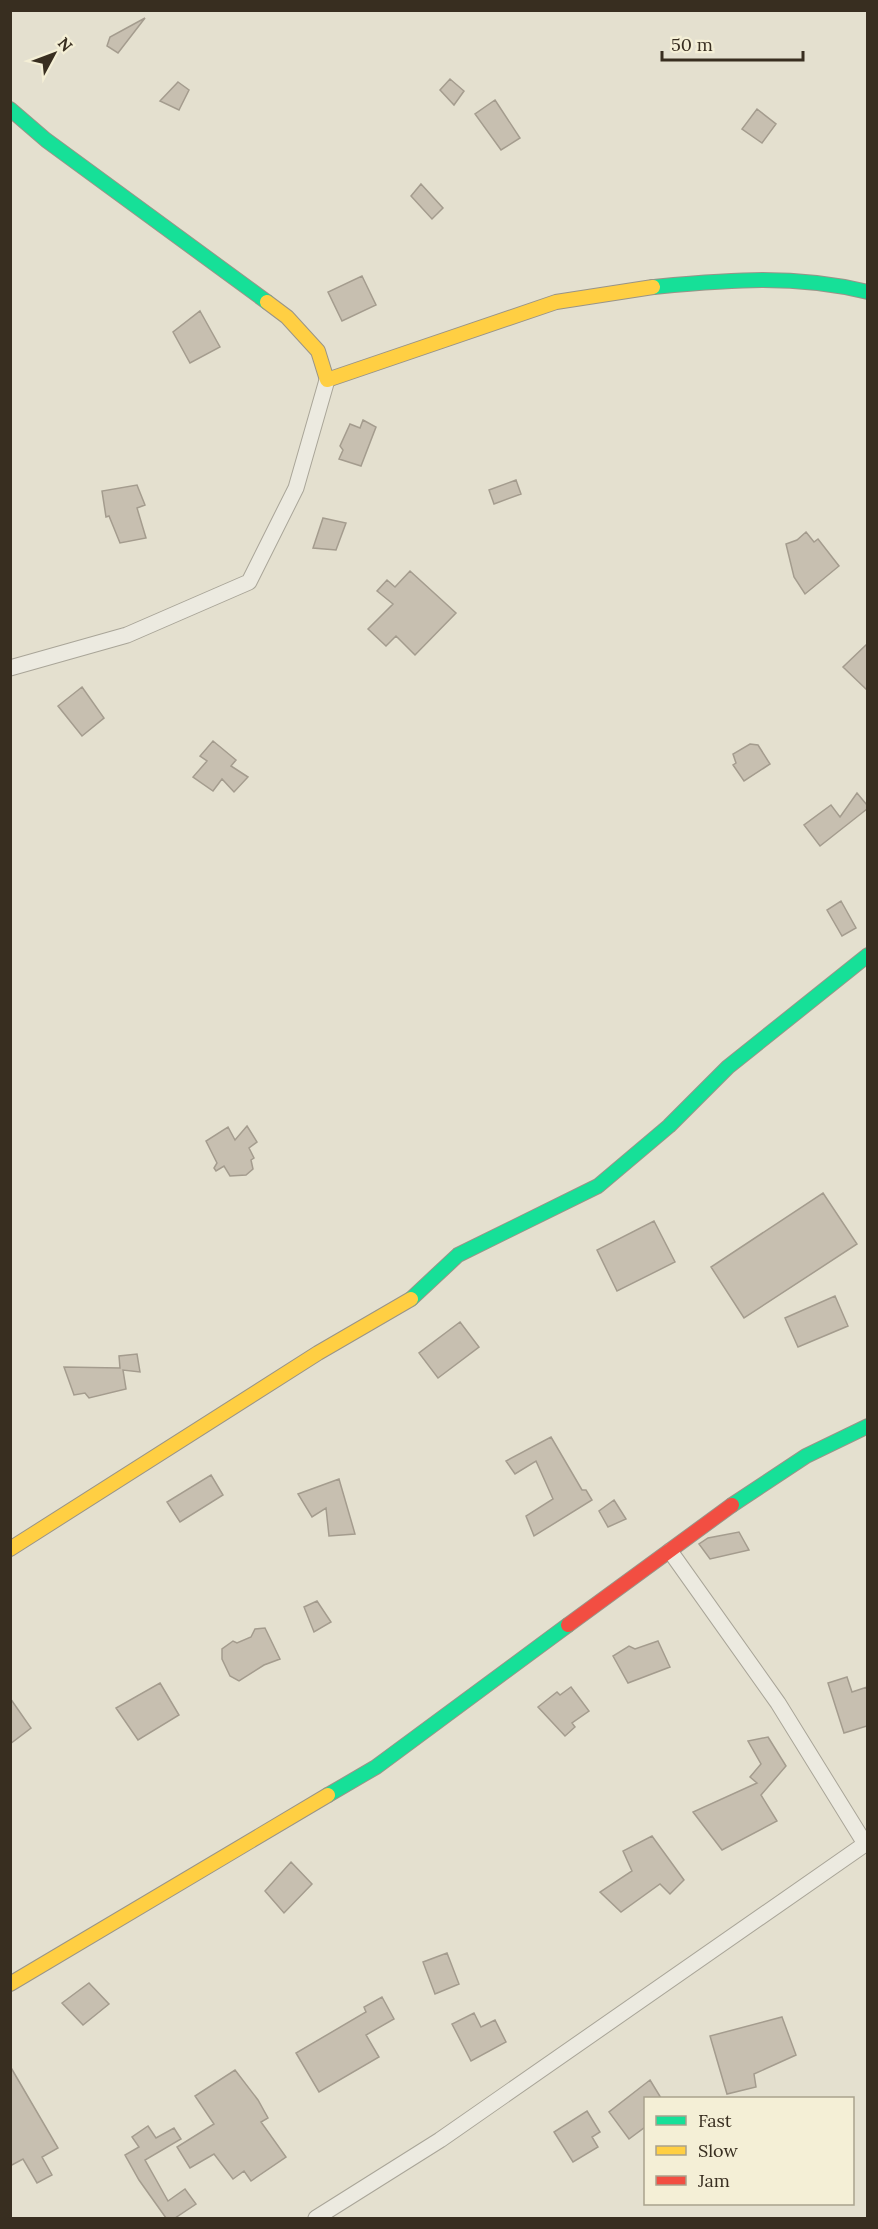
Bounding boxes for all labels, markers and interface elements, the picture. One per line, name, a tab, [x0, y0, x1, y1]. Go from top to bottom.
north arrow	[24, 24, 84, 84]
scale bar	[662, 24, 803, 62]
text: N	[54, 33, 77, 55]
text: 50 m	[671, 33, 713, 56]
legend	[644, 2097, 854, 2205]
text: Fast	[698, 2109, 732, 2132]
text: Slow	[698, 2139, 738, 2162]
text: Jam	[697, 2169, 730, 2192]

